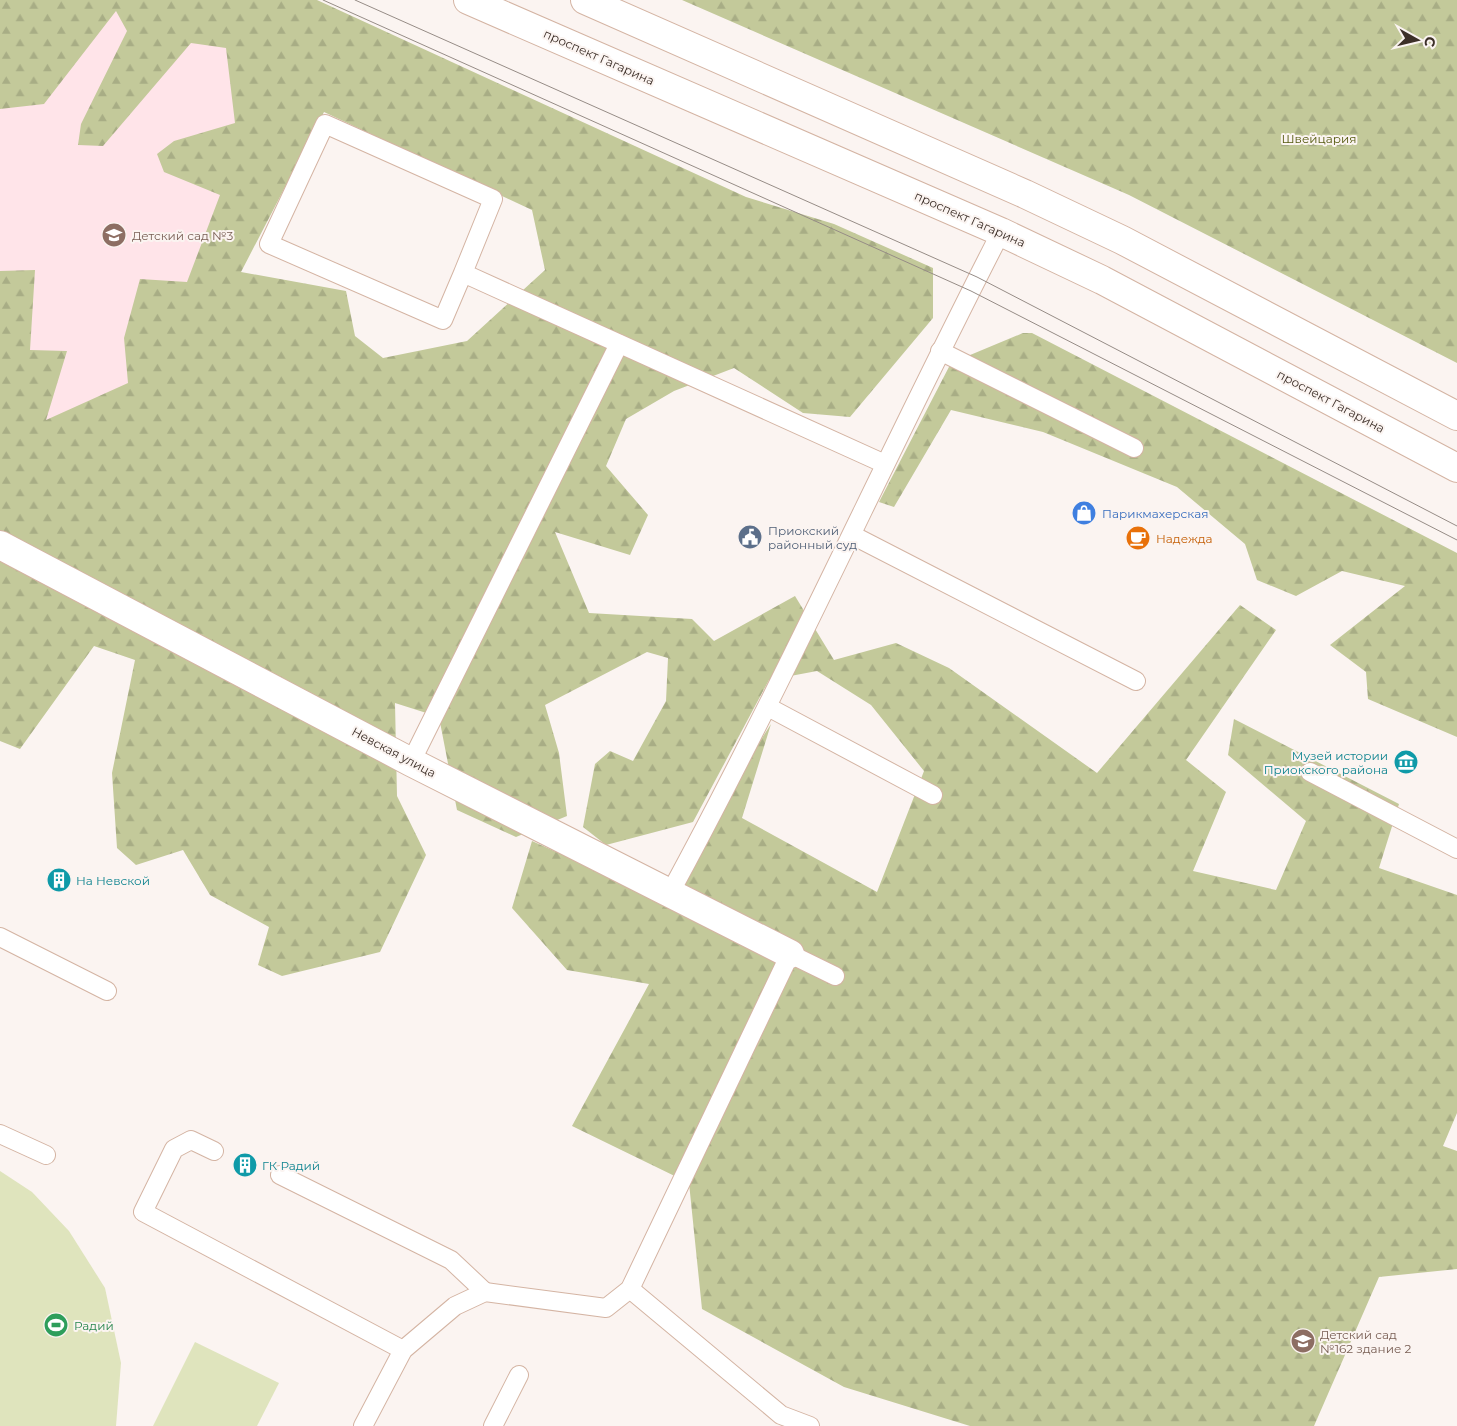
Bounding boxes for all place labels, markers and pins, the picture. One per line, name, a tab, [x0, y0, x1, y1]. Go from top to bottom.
school or university icon: Детский сад №3	[101, 222, 127, 248]
place label: Детский сад №3	[132, 228, 233, 243]
shop icon: Парикмахерская	[1071, 500, 1097, 526]
place label: Парикмахерская	[1102, 506, 1208, 521]
place label: Приокский районный суд	[768, 523, 857, 552]
public building icon: Приокский районный суд	[737, 524, 763, 550]
cafe icon: Надежда	[1125, 525, 1151, 551]
place label: Надежда	[1156, 531, 1213, 546]
place label: Музей истории Приокского района	[1264, 748, 1388, 777]
museum icon: Музей истории Приокского района	[1393, 749, 1419, 775]
building icon: На Невской	[46, 867, 72, 893]
place label: На Невской	[76, 873, 150, 888]
building icon: ГК Радий	[232, 1152, 258, 1178]
place label: ГК Радий	[262, 1158, 320, 1173]
sports icon: Радий	[43, 1312, 69, 1338]
place label: Радий	[74, 1318, 114, 1333]
place label: Детский сад №162 здание 2	[1320, 1327, 1411, 1356]
school or university icon: Детский сад №162 здание 2	[1290, 1328, 1316, 1354]

